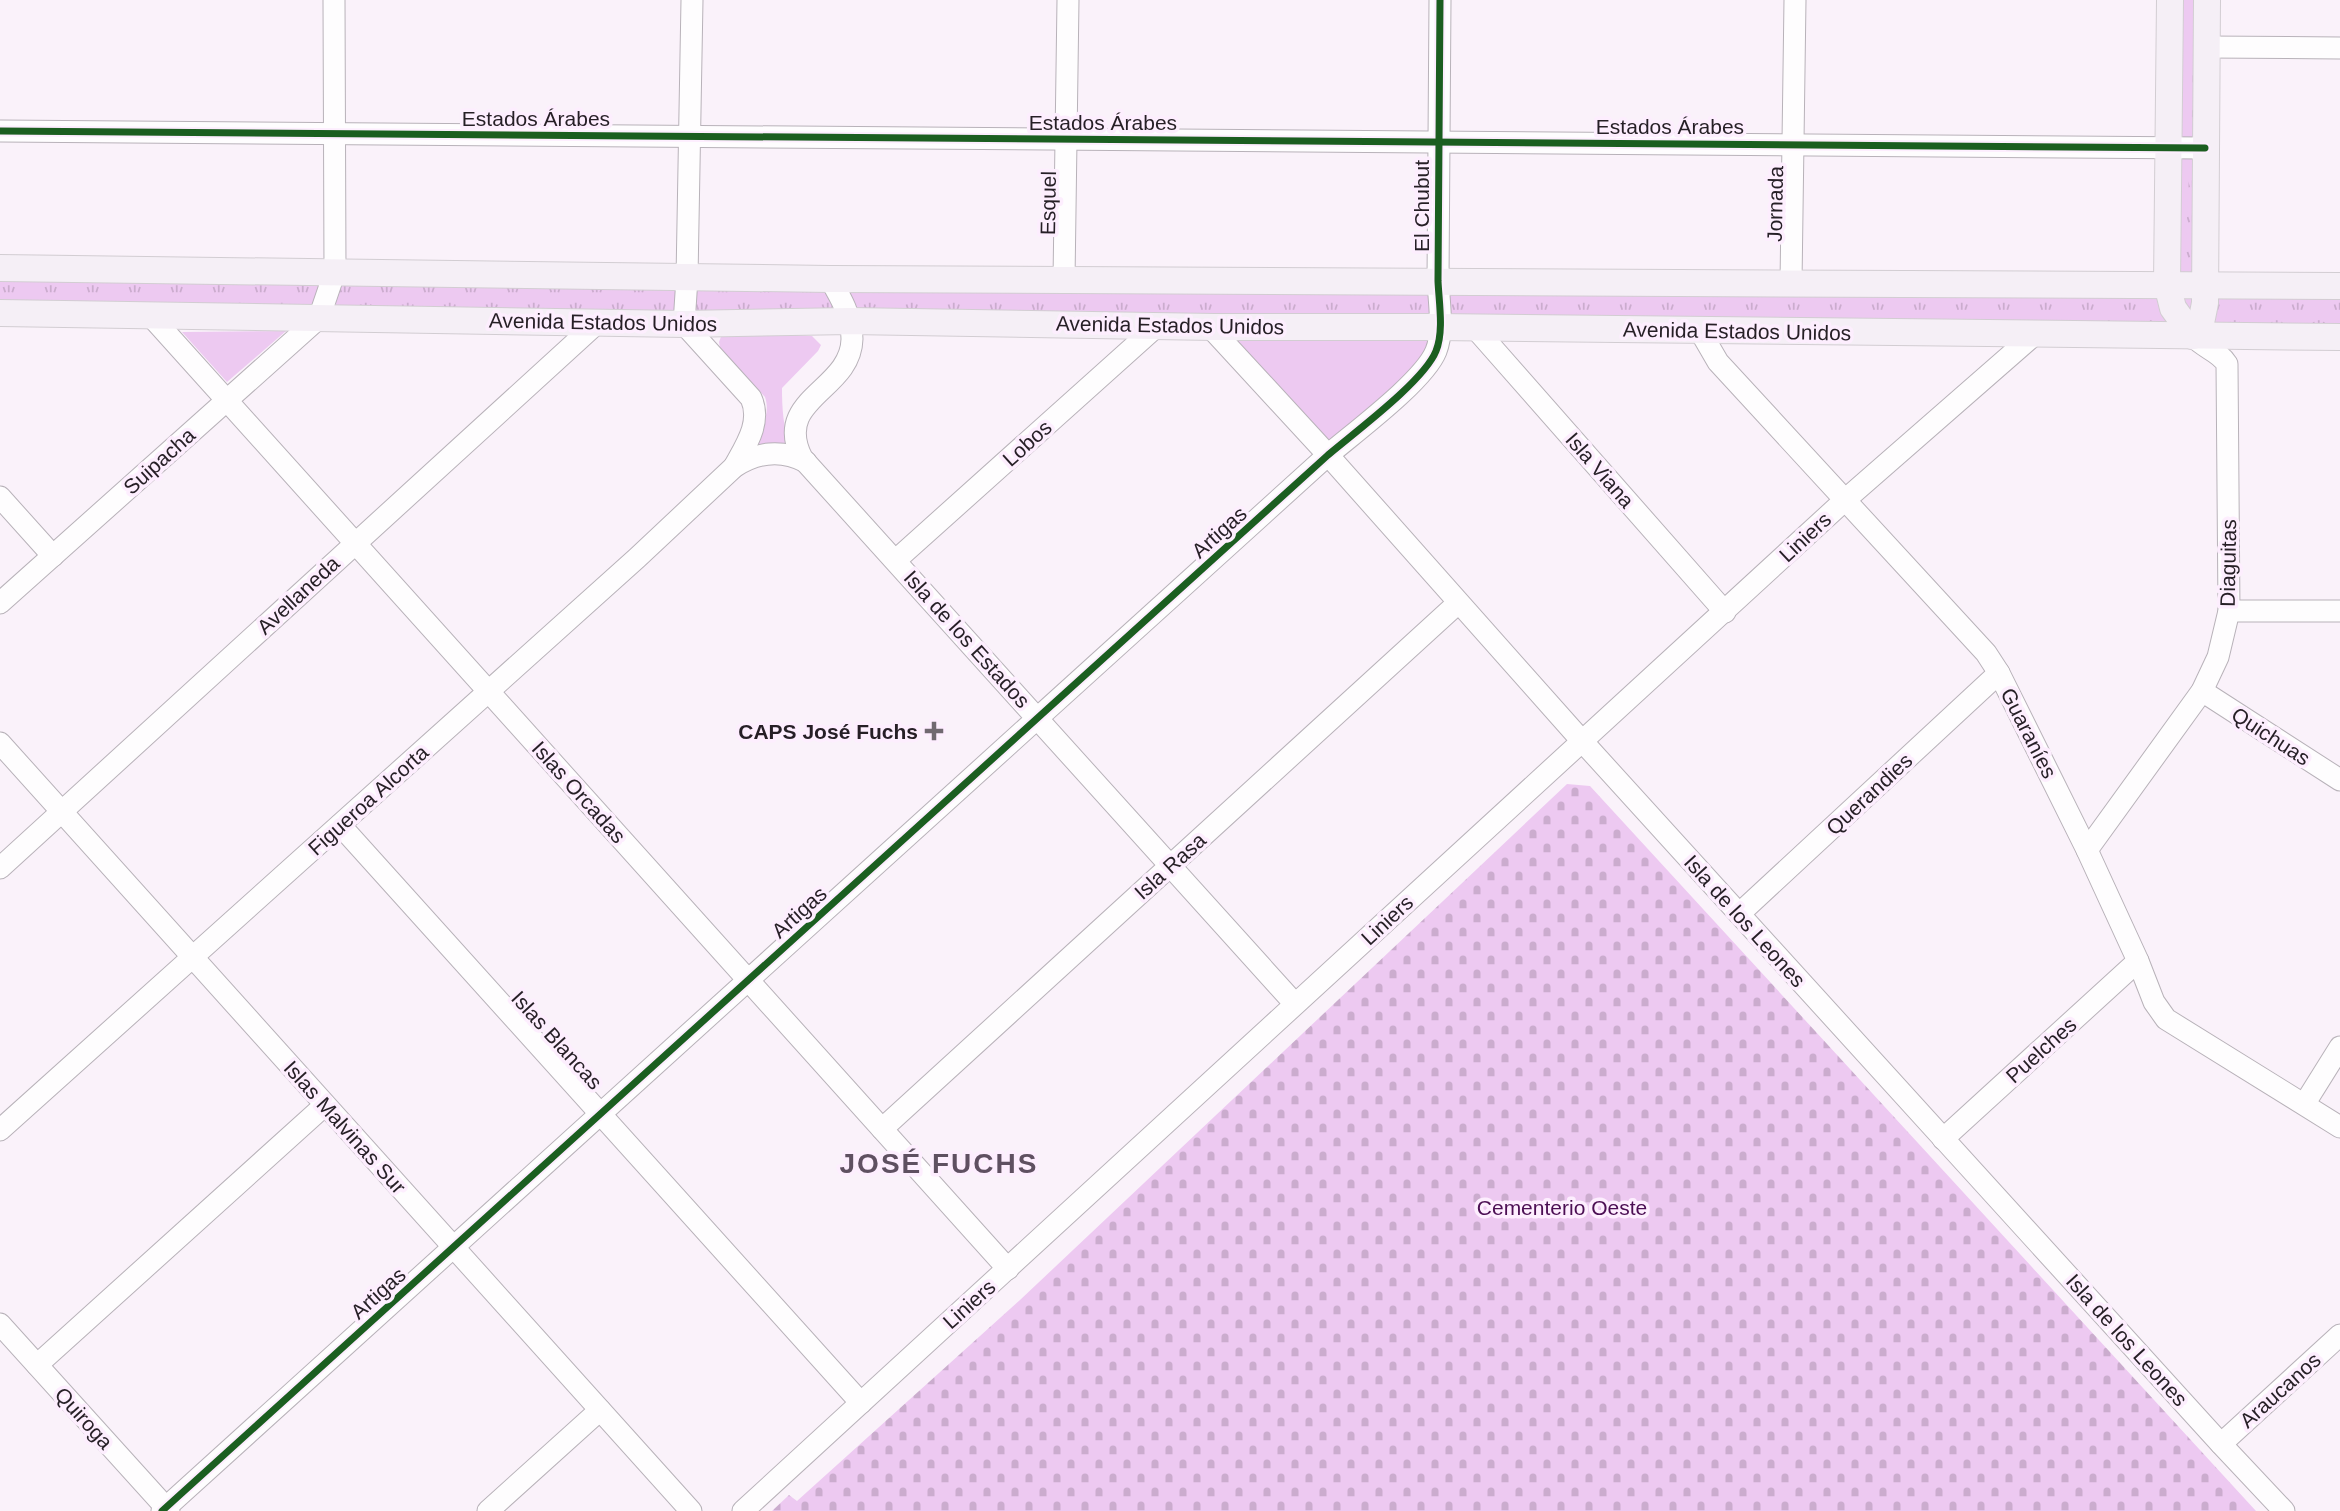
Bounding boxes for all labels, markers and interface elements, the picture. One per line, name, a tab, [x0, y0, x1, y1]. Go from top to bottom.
street label: Estados Árabes	[462, 107, 610, 130]
street label: Estados Árabes	[1029, 111, 1177, 134]
street label: Estados Árabes	[1596, 115, 1744, 138]
street label: El Chubut	[1410, 160, 1433, 252]
street label: Jornada	[1763, 166, 1787, 242]
street label: Esquel	[1036, 171, 1060, 235]
street label: Avenida Estados Unidos	[489, 309, 717, 335]
street label: Avenida Estados Unidos	[1056, 312, 1284, 338]
street label: Avenida Estados Unidos	[1623, 318, 1851, 344]
street label: Lobos	[998, 415, 1056, 471]
street label: Suipacha	[119, 423, 199, 499]
street label: Isla Viana	[1561, 428, 1639, 512]
street label: Artigas	[1187, 502, 1251, 562]
street label: Liniers	[1775, 507, 1835, 567]
street label: Diaguitas	[2216, 519, 2240, 607]
street label: Avellaneda	[252, 551, 344, 639]
street label: Isla de los Estados	[899, 566, 1035, 712]
street label: Guaraníes	[1996, 684, 2062, 782]
street label: Quichuas	[2228, 702, 2314, 770]
place label: CAPS José Fuchs	[738, 720, 918, 743]
marker: CAPS José Fuchs	[924, 721, 944, 741]
street label: Islas Orcadas	[527, 737, 631, 847]
street label: Figueroa Alcorta	[303, 740, 433, 860]
street label: Querandies	[1821, 749, 1917, 839]
street label: Isla Rasa	[1130, 828, 1210, 904]
street label: Isla de los Leones	[1680, 850, 1810, 992]
street label: Artigas	[767, 882, 831, 942]
street label: Liniers	[1357, 890, 1417, 950]
street label: Islas Blancas	[507, 986, 607, 1094]
street label: Puelches	[2001, 1013, 2081, 1087]
street label: Islas Malvinas Sur	[279, 1056, 411, 1198]
district label: JOSÉ FUCHS	[840, 1148, 1038, 1179]
park label: Cementerio Oeste	[1477, 1196, 1647, 1219]
street label: Artigas	[346, 1263, 410, 1323]
street label: Isla de los Leones	[2062, 1269, 2192, 1411]
street label: Liniers	[938, 1275, 1000, 1333]
street label: Araucanos	[2235, 1348, 2325, 1432]
street label: Quiroga	[50, 1383, 118, 1454]

